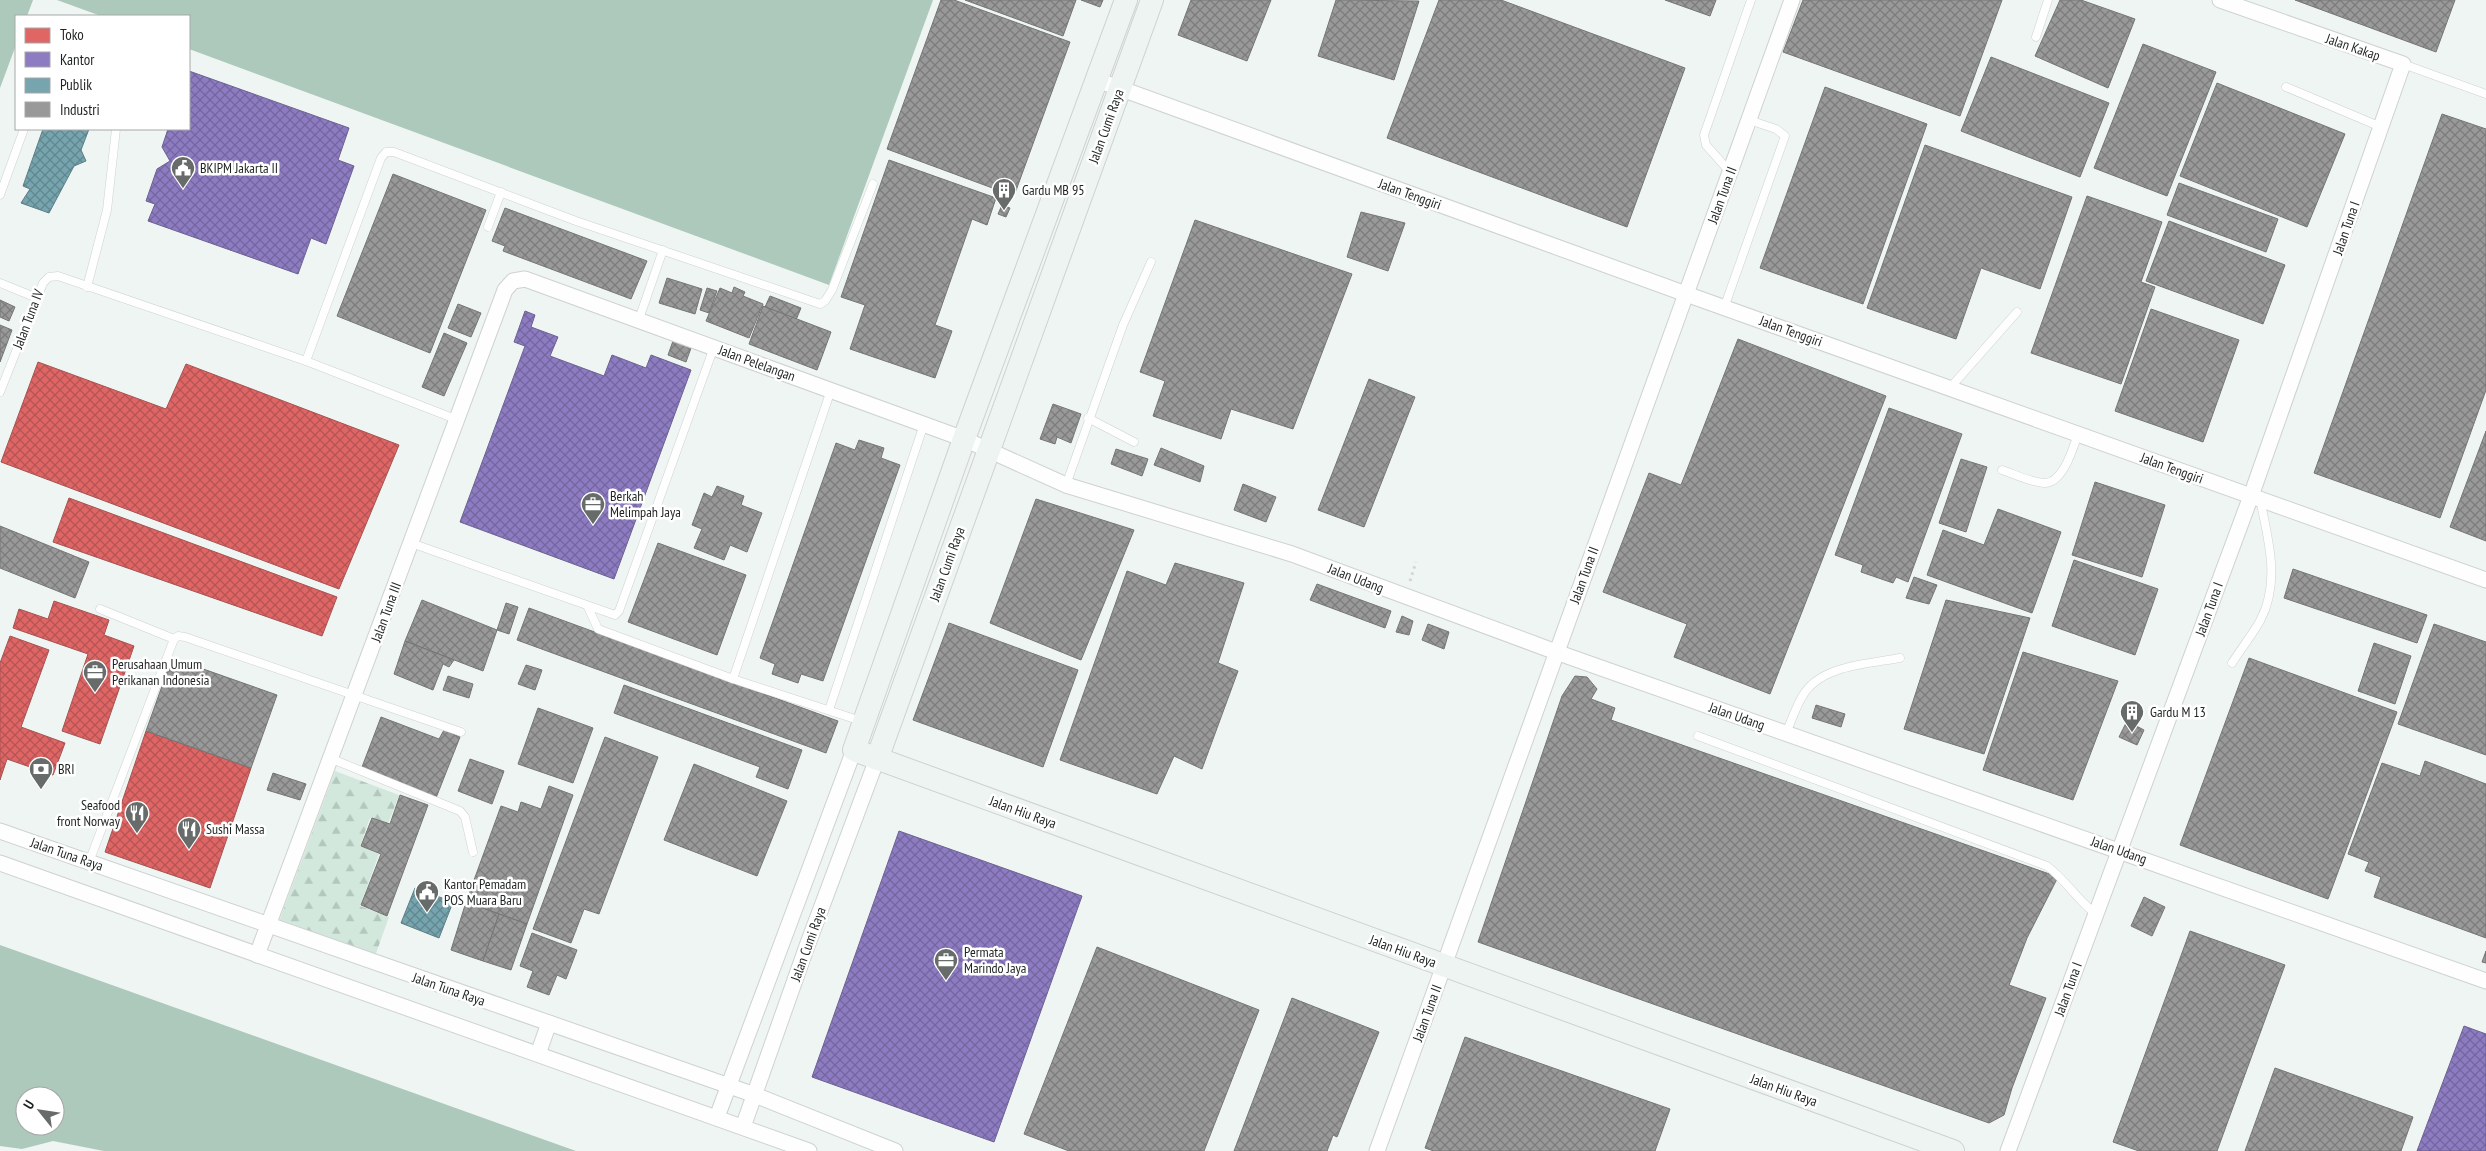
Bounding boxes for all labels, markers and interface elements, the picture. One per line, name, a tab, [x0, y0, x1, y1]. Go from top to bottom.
legend	[15, 15, 190, 130]
text: Toko	[60, 25, 84, 44]
street label: Jalan Kakap	[2323, 29, 2383, 65]
text: Kantor	[60, 50, 95, 69]
text: Publik	[60, 75, 92, 94]
street label: Jalan Cumi Raya	[1084, 86, 1128, 166]
text: Industri	[60, 100, 100, 119]
public building icon: BKIPM Jakarta II	[170, 155, 196, 189]
place label: BKIPM Jakarta II	[200, 159, 278, 177]
street label: Jalan Tuna II	[1703, 164, 1741, 227]
street label: Jalan Tenggiri	[1375, 174, 1444, 214]
building icon: Gardu MB 95	[991, 177, 1017, 211]
place label: Gardu MB 95	[1022, 181, 1085, 199]
street label: Jalan Tuna I	[2328, 199, 2364, 258]
street label: Jalan Tuna IV	[8, 286, 48, 352]
street label: Jalan Tenggiri	[1756, 311, 1825, 351]
street label: Jalan Pelelangan	[715, 340, 798, 385]
street label: Jalan Tenggiri	[2137, 448, 2206, 488]
place label: Berkah Melimpah Jaya	[610, 487, 681, 521]
office icon: Berkah Melimpah Jaya	[580, 491, 606, 525]
street label: Jalan Cumi Raya	[925, 524, 969, 604]
street label: Jalan Tuna II	[1565, 544, 1603, 607]
street label: Jalan Udang	[1325, 559, 1386, 597]
street label: Jalan Tuna III	[367, 580, 405, 645]
street label: Jalan Tuna I	[2191, 580, 2227, 639]
place label: Perusahaan Umum Perikanan Indonesia	[112, 655, 209, 689]
office icon: Perusahaan Umum Perikanan Indonesia	[82, 659, 108, 693]
street label: Jalan Udang	[1706, 698, 1767, 734]
building icon: Gardu M 13	[2119, 699, 2145, 733]
place label: Gardu M 13	[2150, 703, 2206, 721]
bank icon: BRI	[28, 756, 54, 790]
place label: BRI	[58, 760, 75, 778]
street label: Jalan Hiu Raya	[986, 791, 1059, 832]
place label: Seafood front Norway	[57, 796, 121, 830]
restaurant icon: Seafood front Norway	[124, 800, 150, 834]
restaurant icon: Sushi Massa	[176, 816, 202, 850]
place label: Sushi Massa	[206, 820, 265, 838]
street label: Jalan Udang	[2088, 832, 2149, 868]
street label: Jalan Tuna Raya	[27, 833, 106, 875]
place label: Kantor Pemadam POS Muara Baru	[444, 875, 526, 909]
public building icon: Kantor Pemadam POS Muara Baru	[414, 879, 440, 913]
street label: Jalan Cumi Raya	[786, 904, 830, 984]
street label: Jalan Hiu Raya	[1366, 930, 1439, 971]
place label: Permata Marindo Jaya	[964, 943, 1026, 977]
office icon: Permata Marindo Jaya	[933, 947, 959, 981]
street label: Jalan Tuna I	[2050, 960, 2086, 1019]
street label: Jalan Tuna Raya	[409, 968, 488, 1010]
street label: Jalan Tuna II	[1408, 982, 1446, 1045]
street label: Jalan Hiu Raya	[1747, 1069, 1820, 1110]
north arrow	[15, 1086, 65, 1136]
text: U	[19, 1097, 38, 1112]

